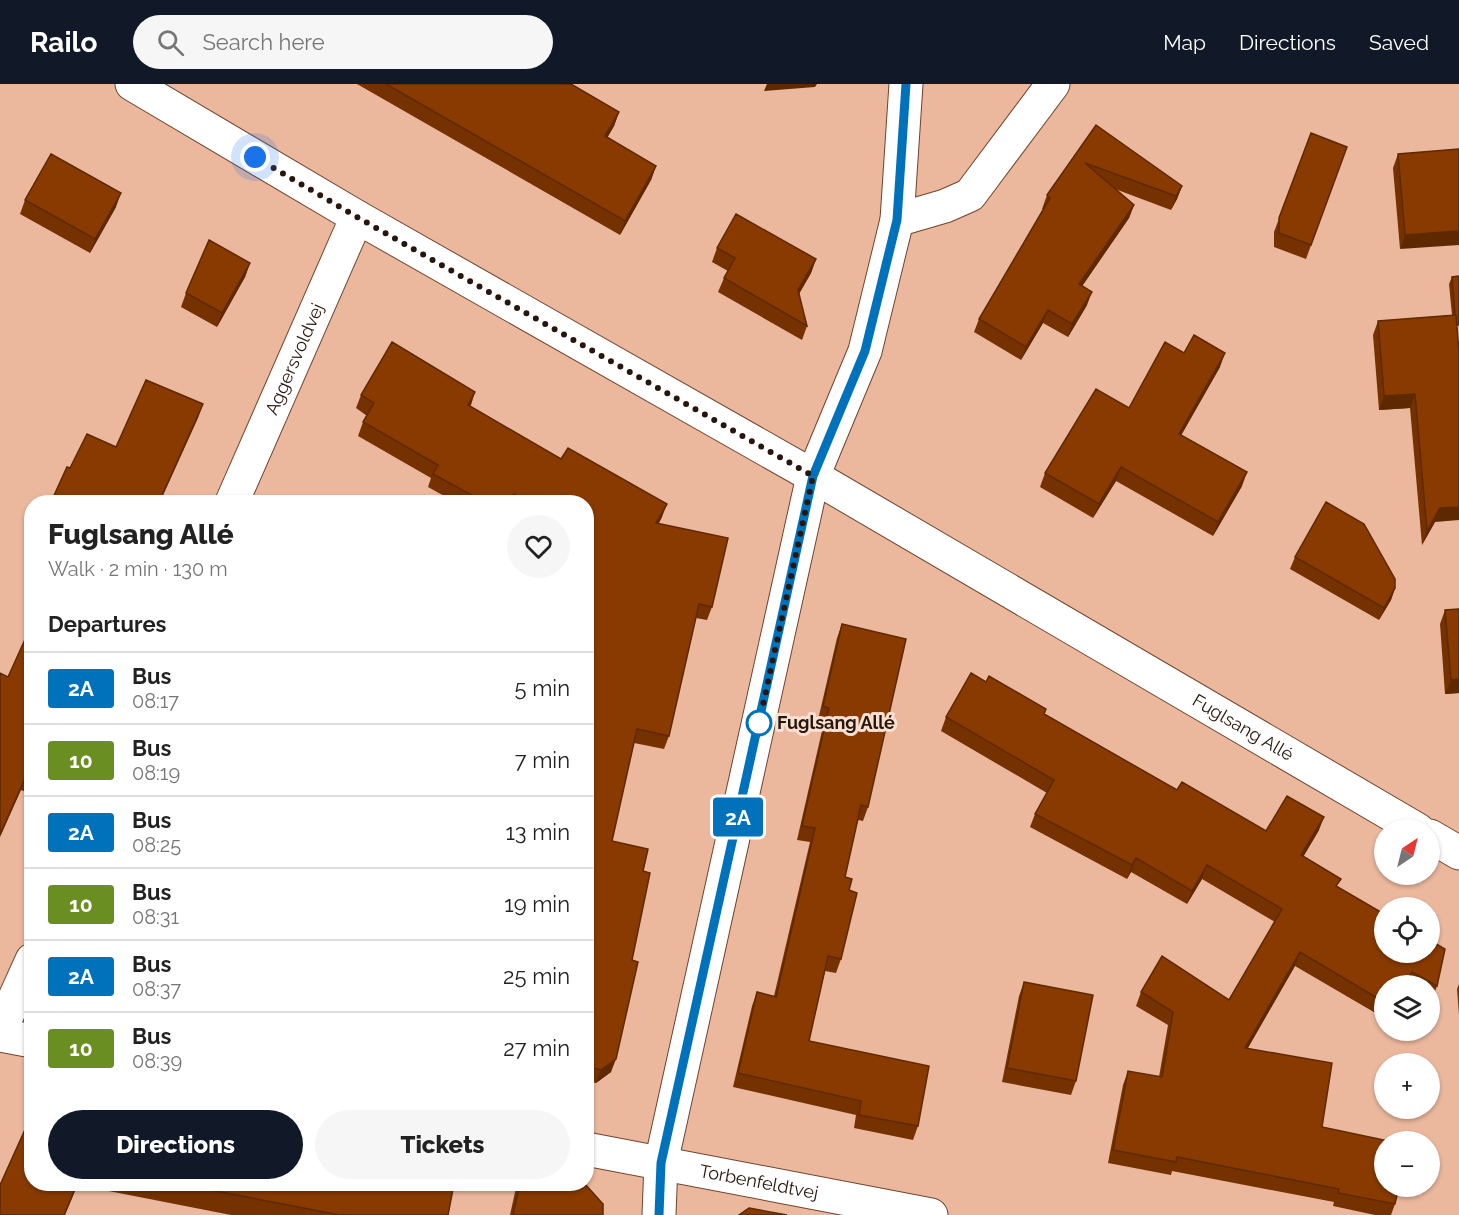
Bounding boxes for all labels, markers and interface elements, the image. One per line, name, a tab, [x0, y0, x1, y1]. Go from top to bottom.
search box	[133, 15, 553, 69]
text: Railo	[30, 26, 97, 59]
icon: search	[154, 26, 187, 59]
text: Search here	[202, 29, 325, 55]
text: Map	[1163, 30, 1206, 55]
text: Directions	[1239, 30, 1336, 55]
text: Saved	[1369, 30, 1429, 55]
your location	[240, 142, 270, 172]
street label: Aggersvoldvej	[261, 300, 328, 418]
button: heart	[507, 515, 570, 578]
text: Fuglsang Allé	[48, 518, 234, 551]
text: Walk · 2 min · 130 m	[48, 557, 228, 581]
text: Departures	[48, 611, 166, 637]
text: Bus	[132, 663, 171, 689]
text: 5 min	[515, 675, 570, 701]
text: 2A	[68, 676, 94, 701]
text: 08:17	[132, 689, 179, 713]
street label: Fuglsang Allé	[1189, 689, 1298, 765]
marker: Fuglsang Allé	[746, 710, 772, 736]
place label: Fuglsang Allé	[777, 712, 895, 733]
text: Bus	[132, 735, 171, 761]
text: 7 min	[515, 747, 570, 773]
text: 10	[69, 748, 93, 773]
text: 08:19	[132, 761, 180, 785]
line badge: 2A	[711, 798, 765, 836]
text: 2A	[725, 805, 751, 830]
text: Bus	[132, 807, 171, 833]
text: 13 min	[505, 819, 570, 845]
north arrow	[1374, 819, 1440, 885]
map controls	[1374, 819, 1440, 1197]
text: 2A	[68, 820, 94, 845]
text: 08:25	[132, 833, 181, 857]
text: Bus	[132, 879, 171, 905]
text: 19 min	[504, 891, 570, 917]
text: 10	[69, 892, 93, 917]
button: locate	[1374, 897, 1440, 963]
text: 08:31	[132, 905, 179, 929]
text: Bus	[132, 951, 171, 977]
text: 25 min	[503, 963, 570, 989]
text: 2A	[68, 964, 94, 989]
button: layers	[1374, 975, 1440, 1041]
text: 08:37	[132, 977, 181, 1001]
text: Bus	[132, 1023, 171, 1049]
text: 27 min	[503, 1035, 570, 1061]
text: 10	[69, 1036, 93, 1061]
text: 08:39	[132, 1049, 182, 1073]
button: +	[1374, 1053, 1440, 1119]
button: Directions	[48, 1110, 303, 1179]
button: Tickets	[315, 1110, 570, 1179]
button: −	[1374, 1131, 1440, 1197]
street label: Torbenfeldtvej	[698, 1160, 820, 1203]

